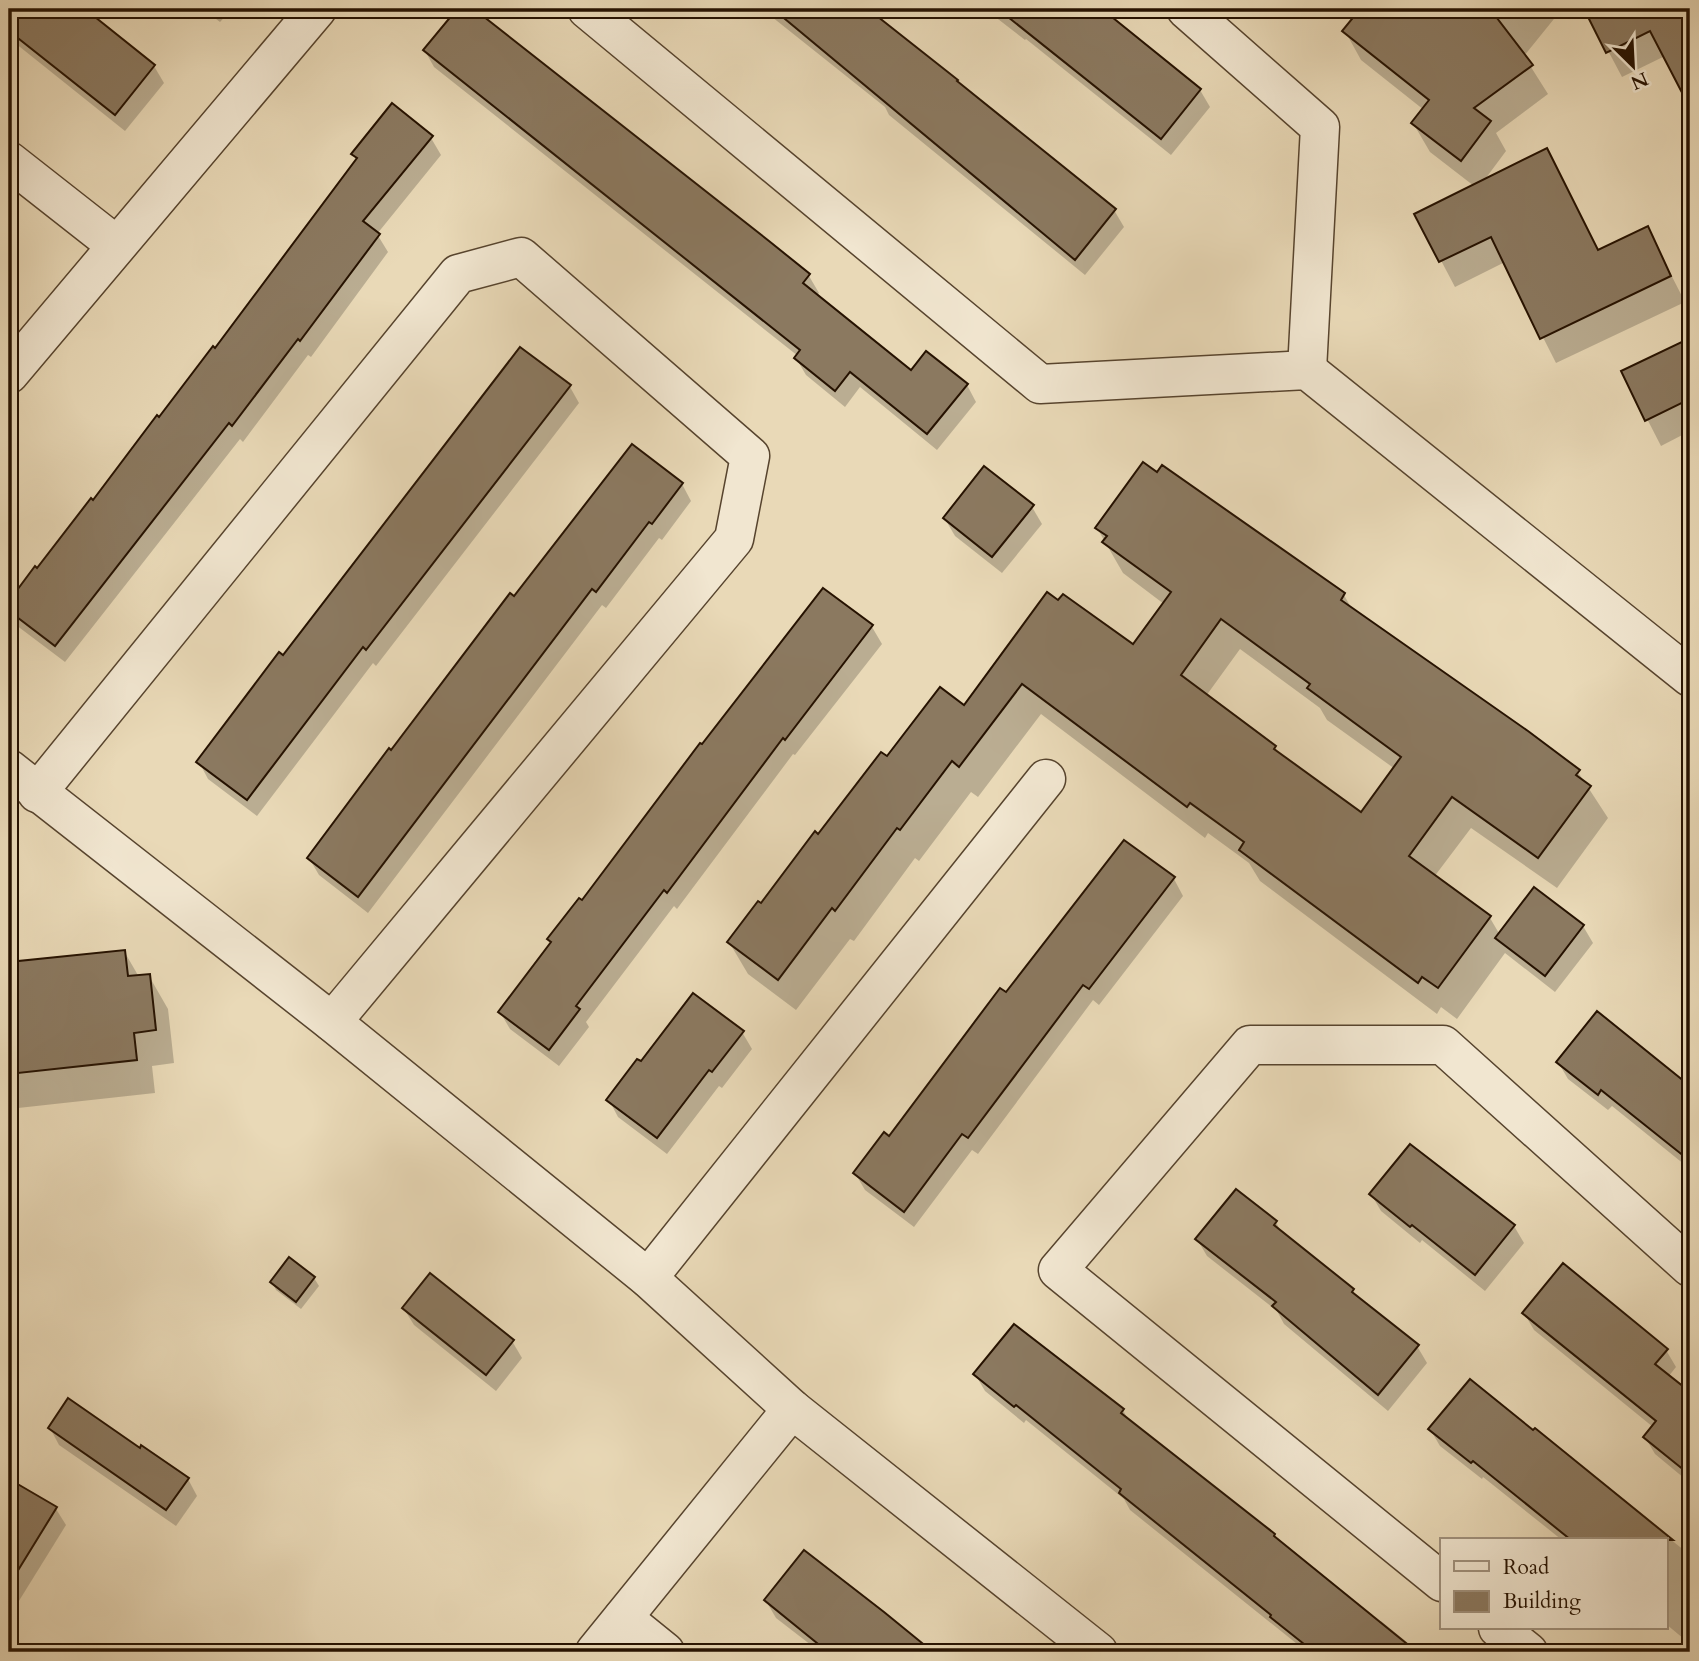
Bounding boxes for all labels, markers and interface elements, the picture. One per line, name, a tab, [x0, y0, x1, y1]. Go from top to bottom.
north arrow	[1598, 32, 1668, 102]
text: N	[1626, 65, 1652, 96]
legend	[1440, 1538, 1668, 1630]
text: Road	[1503, 1553, 1549, 1582]
text: Building	[1503, 1587, 1581, 1616]

